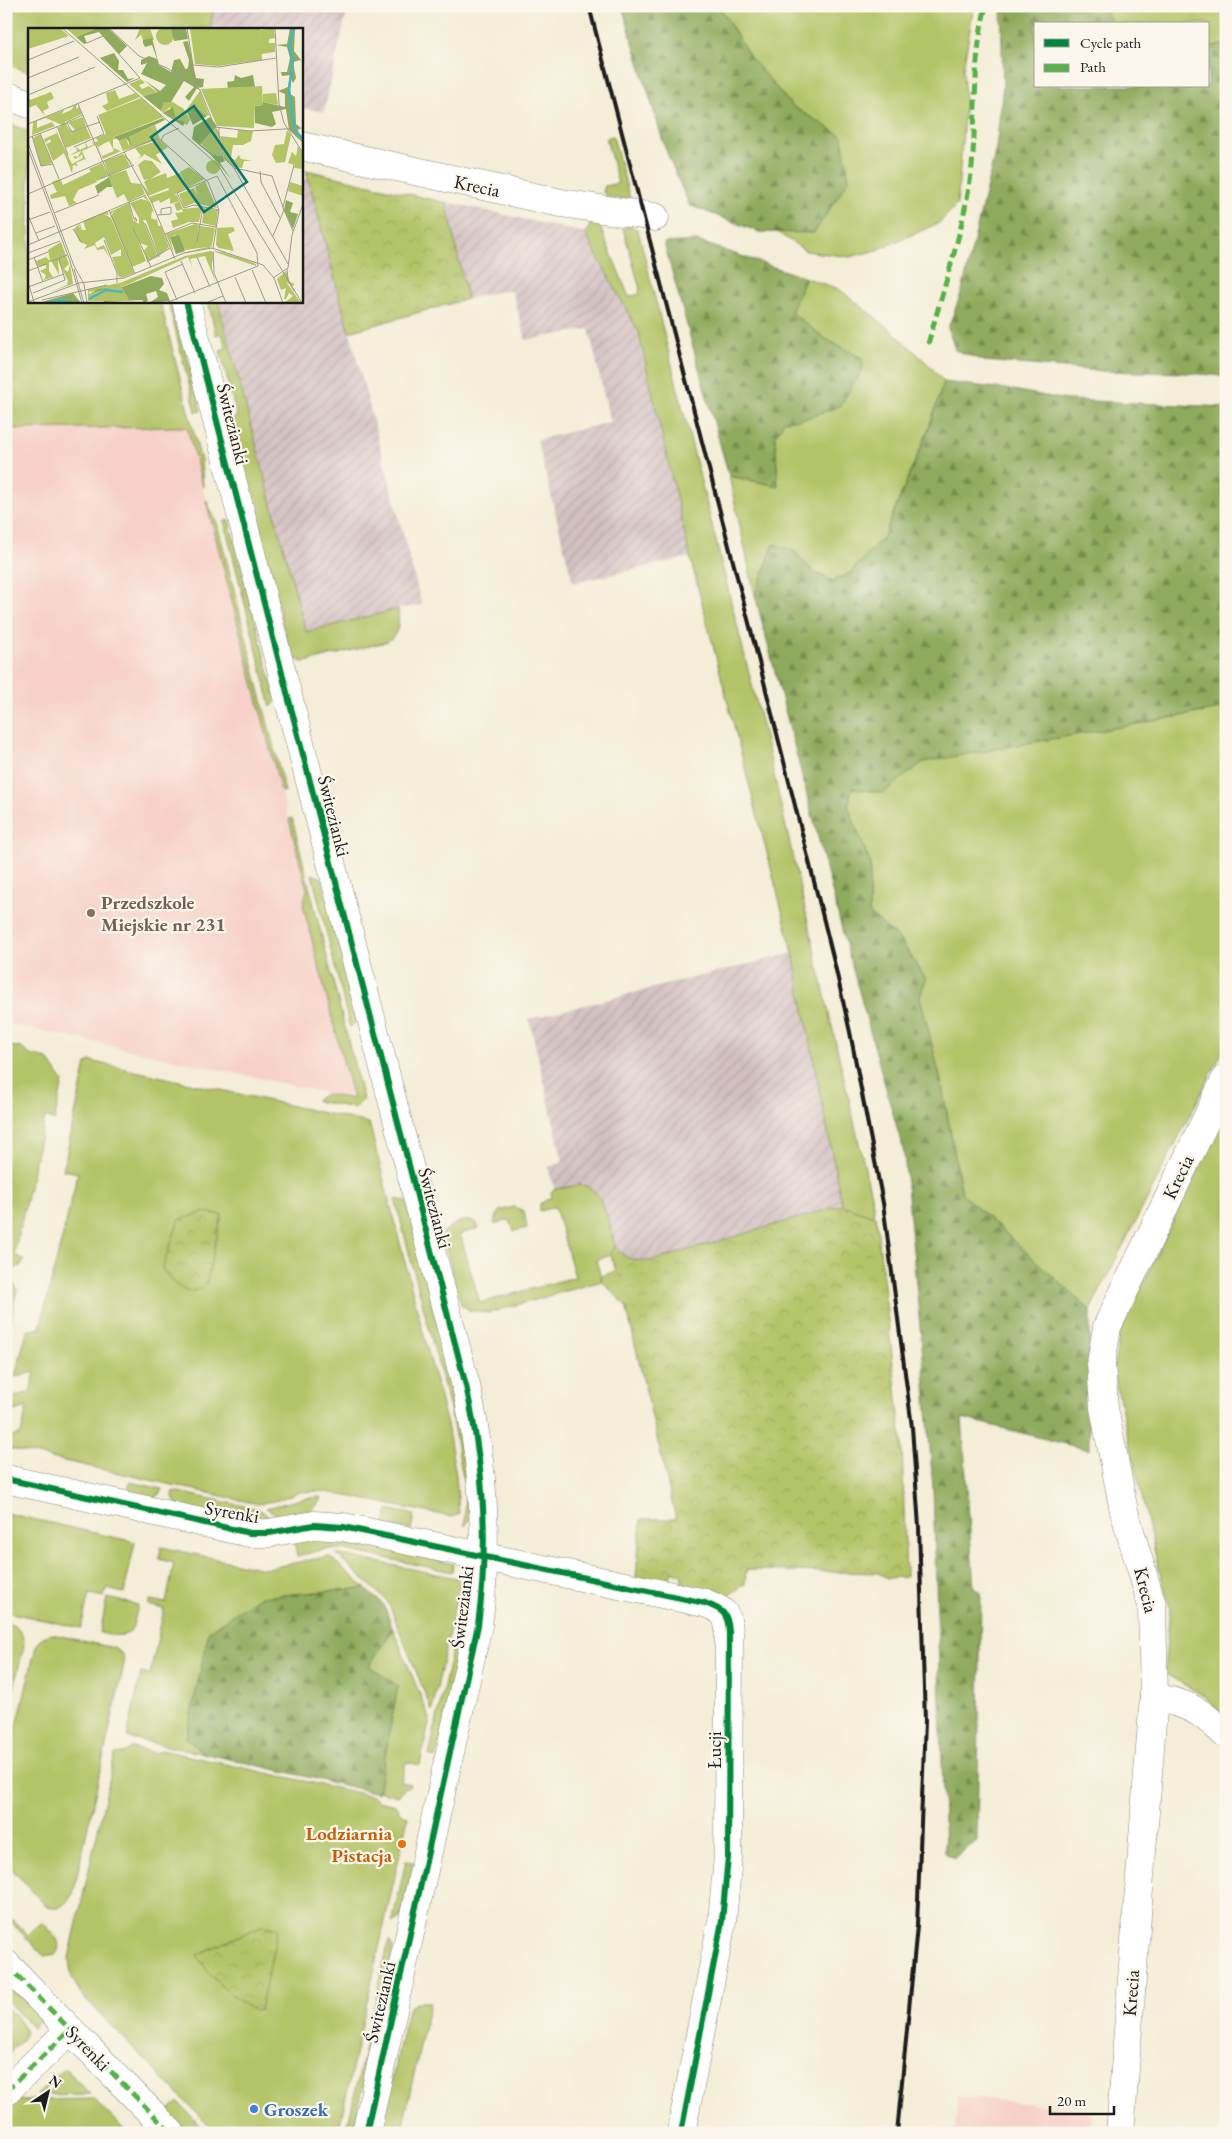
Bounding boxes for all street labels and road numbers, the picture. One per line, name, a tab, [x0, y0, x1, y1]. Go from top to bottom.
street label: Krecia	[452, 169, 503, 203]
street label: Świtezianki	[211, 381, 255, 468]
street label: Świtezianki	[312, 773, 356, 860]
street label: Krecia	[1157, 1150, 1200, 1203]
street label: Świtezianki	[412, 1165, 458, 1252]
street label: Syrenki	[203, 1495, 261, 1529]
street label: Świtezianki	[445, 1564, 479, 1650]
street label: Krecia	[1128, 1564, 1164, 1616]
street label: Łucji	[702, 1731, 727, 1769]
street label: Świtezianki	[358, 1958, 402, 2045]
street label: Krecia	[1117, 1969, 1145, 2017]
street label: Syrenki	[60, 2020, 116, 2077]

